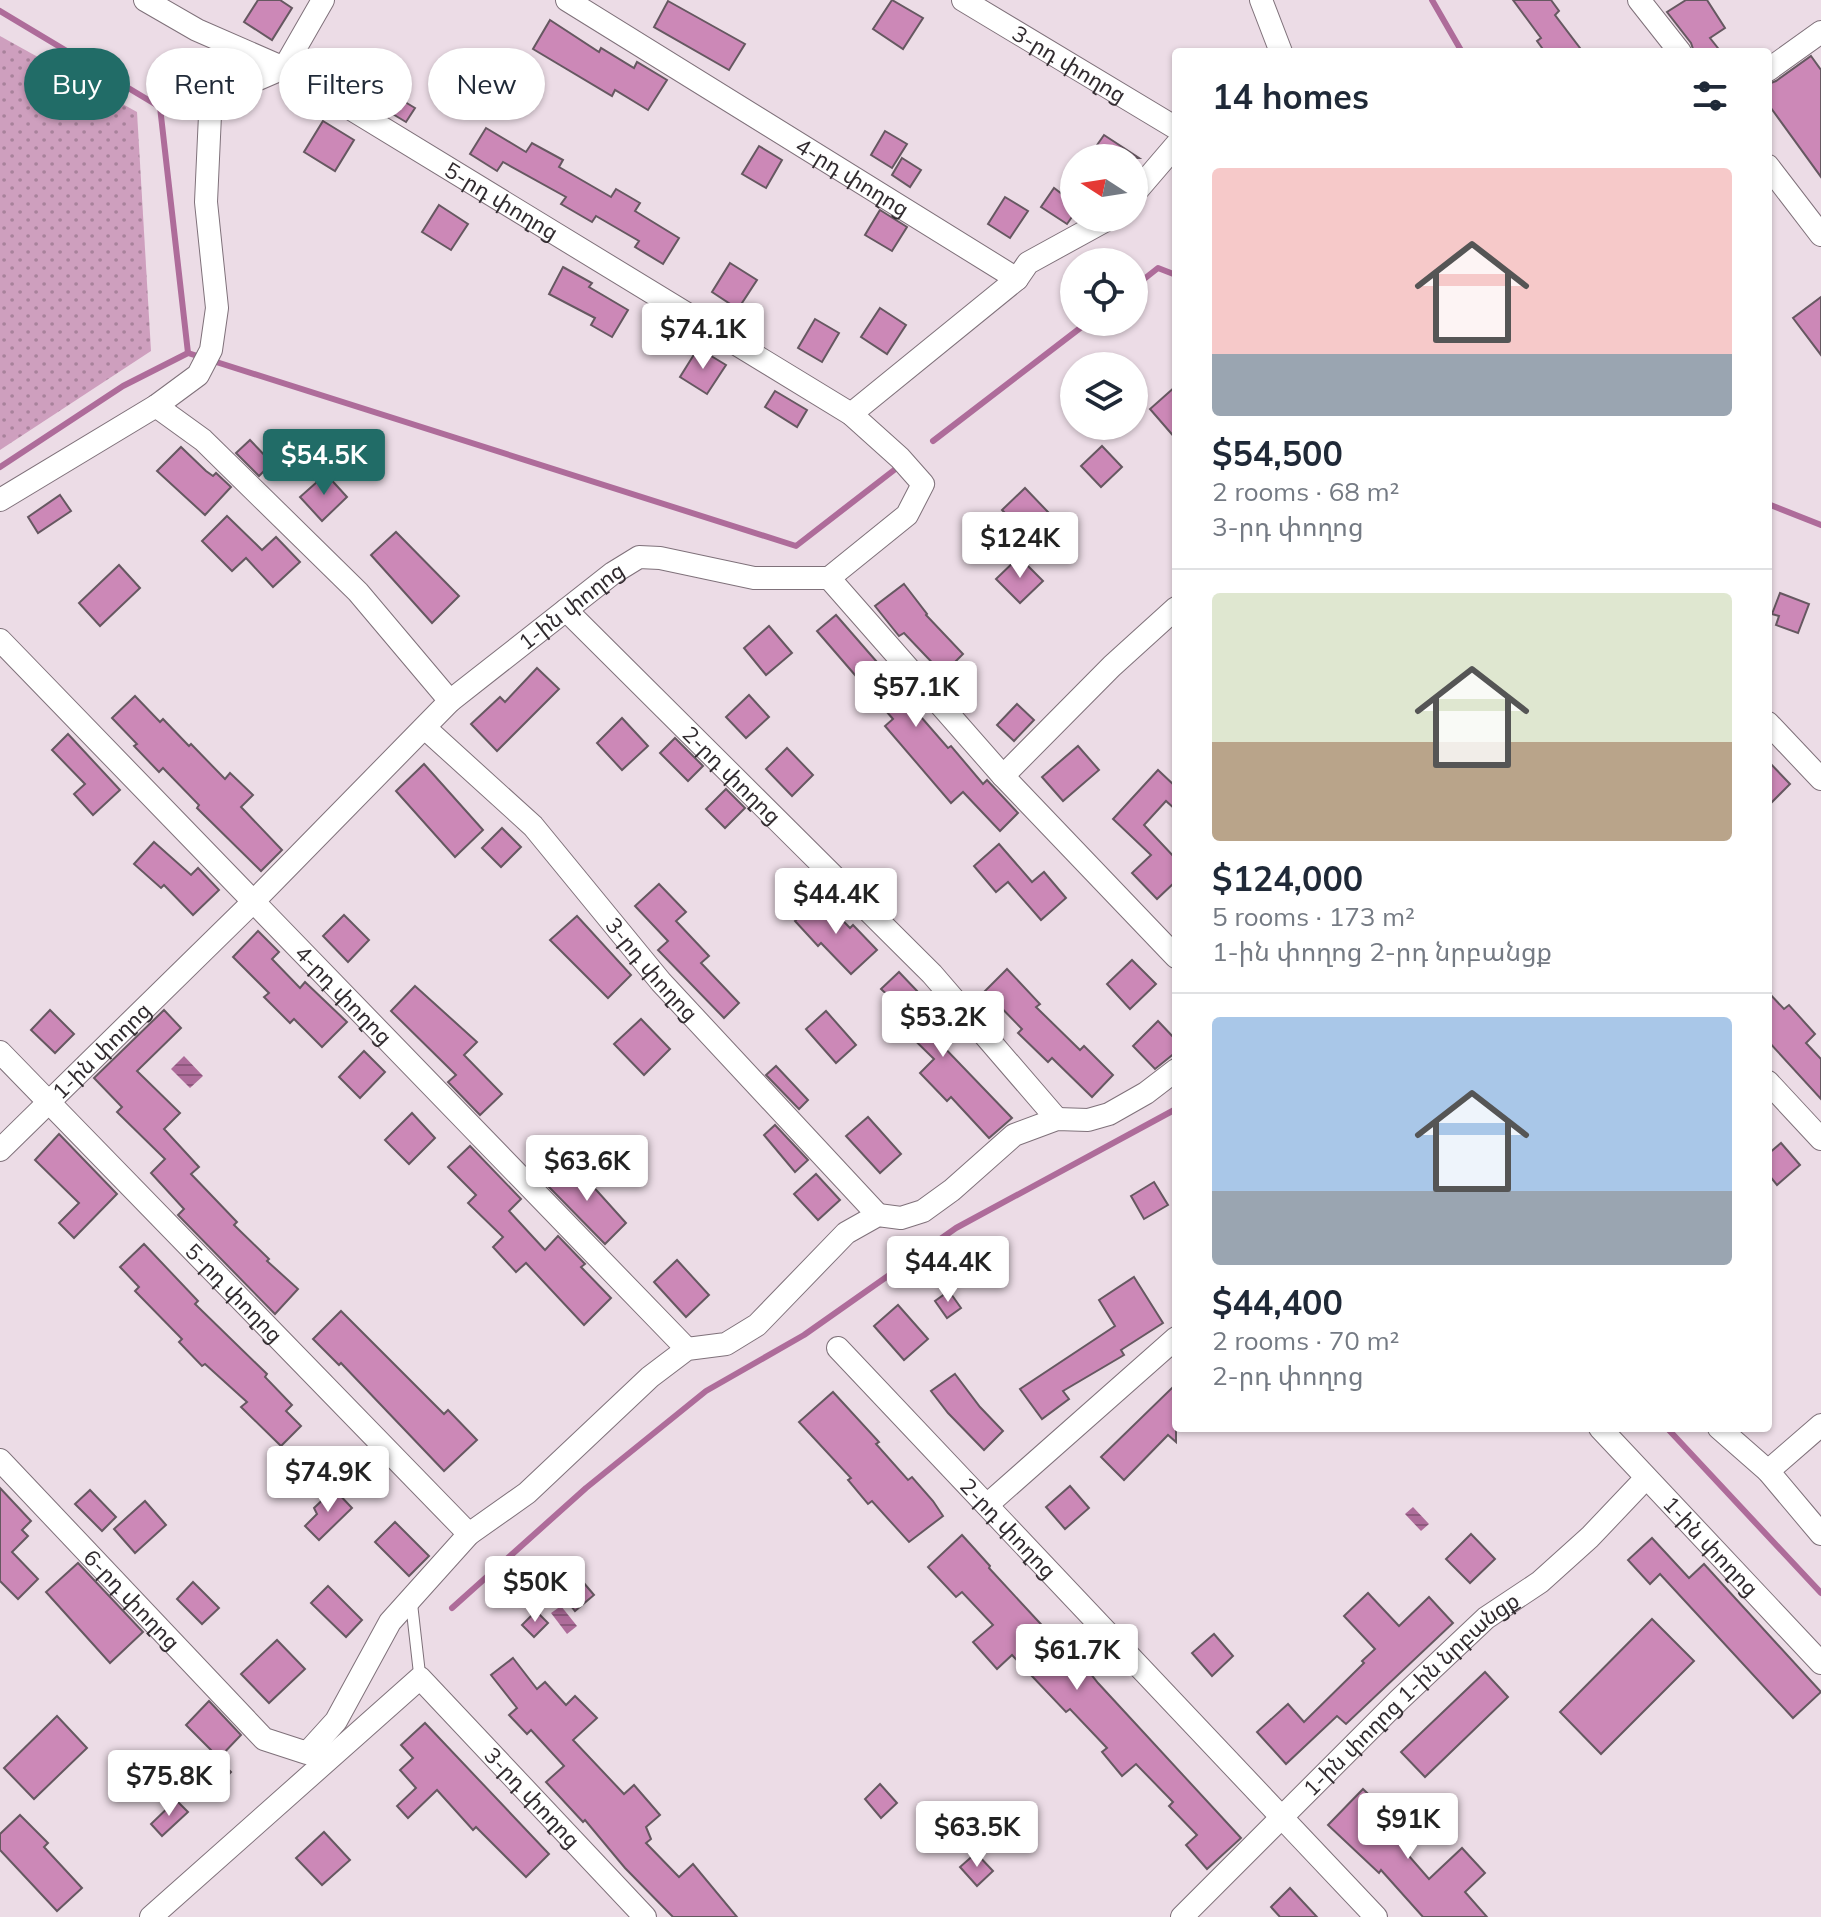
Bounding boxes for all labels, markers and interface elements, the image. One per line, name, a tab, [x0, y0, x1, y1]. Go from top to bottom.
street label: 3-րդ փողոց	[1007, 19, 1131, 109]
chip: Buy	[24, 48, 130, 120]
chip: Rent	[146, 48, 263, 120]
chip: Filters	[279, 48, 412, 120]
chip: New	[428, 48, 545, 120]
icon: filters	[1688, 74, 1732, 118]
text: 14 homes	[1212, 75, 1369, 118]
street label: 4-րդ փողոց	[791, 131, 914, 223]
north arrow	[1060, 144, 1148, 232]
map controls	[1060, 144, 1148, 440]
street label: 5-րդ փողոց	[440, 156, 564, 246]
icon: home	[1400, 220, 1544, 364]
button: locate	[1060, 248, 1148, 336]
pin: $74.1K	[638, 303, 768, 371]
text: $74.1K	[660, 312, 746, 345]
button: layers	[1060, 352, 1148, 440]
pin: $54.5K	[259, 429, 389, 497]
text: $54,500	[1212, 432, 1343, 475]
text: $54.5K	[281, 438, 367, 471]
text: 2 rooms · 68 m²	[1212, 475, 1399, 508]
text: 3-րդ փողոց	[1212, 510, 1363, 543]
pin: $124K	[964, 512, 1076, 580]
text: $124K	[980, 521, 1060, 554]
street label: 1-ին փողոց	[513, 555, 629, 656]
icon: home	[1400, 645, 1544, 789]
pin: $57.1K	[851, 661, 981, 729]
text: $57.1K	[873, 670, 959, 703]
street label: 2-րդ փողոց	[677, 720, 787, 830]
text: $124,000	[1212, 857, 1363, 900]
pin: $44.4K	[771, 868, 901, 936]
text: $44.4K	[793, 877, 879, 910]
text: 5 rooms · 173 m²	[1212, 900, 1415, 933]
street label: 3-րդ փողոց	[600, 911, 704, 1027]
text: 1-ին փողոց 2-րդ նրբանցք	[1212, 935, 1552, 968]
street label: 4-րդ փողոց	[289, 939, 398, 1051]
pin: $53.2K	[878, 991, 1008, 1059]
street label: 1-ին փողոց	[46, 996, 157, 1105]
text: $53.2K	[900, 1000, 986, 1033]
icon: home	[1400, 1069, 1544, 1213]
pin: $63.6K	[522, 1135, 652, 1203]
text: $63.6K	[544, 1144, 630, 1177]
pin: $44.4K	[883, 1236, 1013, 1304]
street label: 5-րդ փողոց	[180, 1237, 289, 1349]
text: $44.4K	[905, 1245, 991, 1278]
text: $44,400	[1212, 1281, 1343, 1324]
text: 2 rooms · 70 m²	[1212, 1324, 1399, 1357]
text: 2-րդ փողոց	[1212, 1359, 1363, 1392]
pin: $74.9K	[263, 1446, 393, 1514]
text: $74.9K	[285, 1455, 371, 1488]
street label: 2-րդ փողոց	[954, 1472, 1063, 1584]
street label: 1-ին փողոց	[1657, 1490, 1765, 1602]
street label: 6-րդ փողոց	[78, 1543, 186, 1656]
pin: $50K	[488, 1556, 582, 1624]
text: $50K	[503, 1565, 567, 1598]
street label: 1-ին փողոց 1-ին նրբանցք	[1297, 1586, 1525, 1802]
pin: $61.7K	[1012, 1624, 1142, 1692]
text: $61.7K	[1034, 1633, 1120, 1666]
street label: 3-րդ փողոց	[478, 1741, 587, 1854]
pin: $75.8K	[104, 1750, 234, 1818]
text: $75.8K	[126, 1759, 212, 1792]
pin: $91K	[1361, 1793, 1455, 1861]
pin: $63.5K	[912, 1801, 1042, 1869]
text: $91K	[1376, 1802, 1440, 1835]
text: $63.5K	[934, 1810, 1020, 1843]

